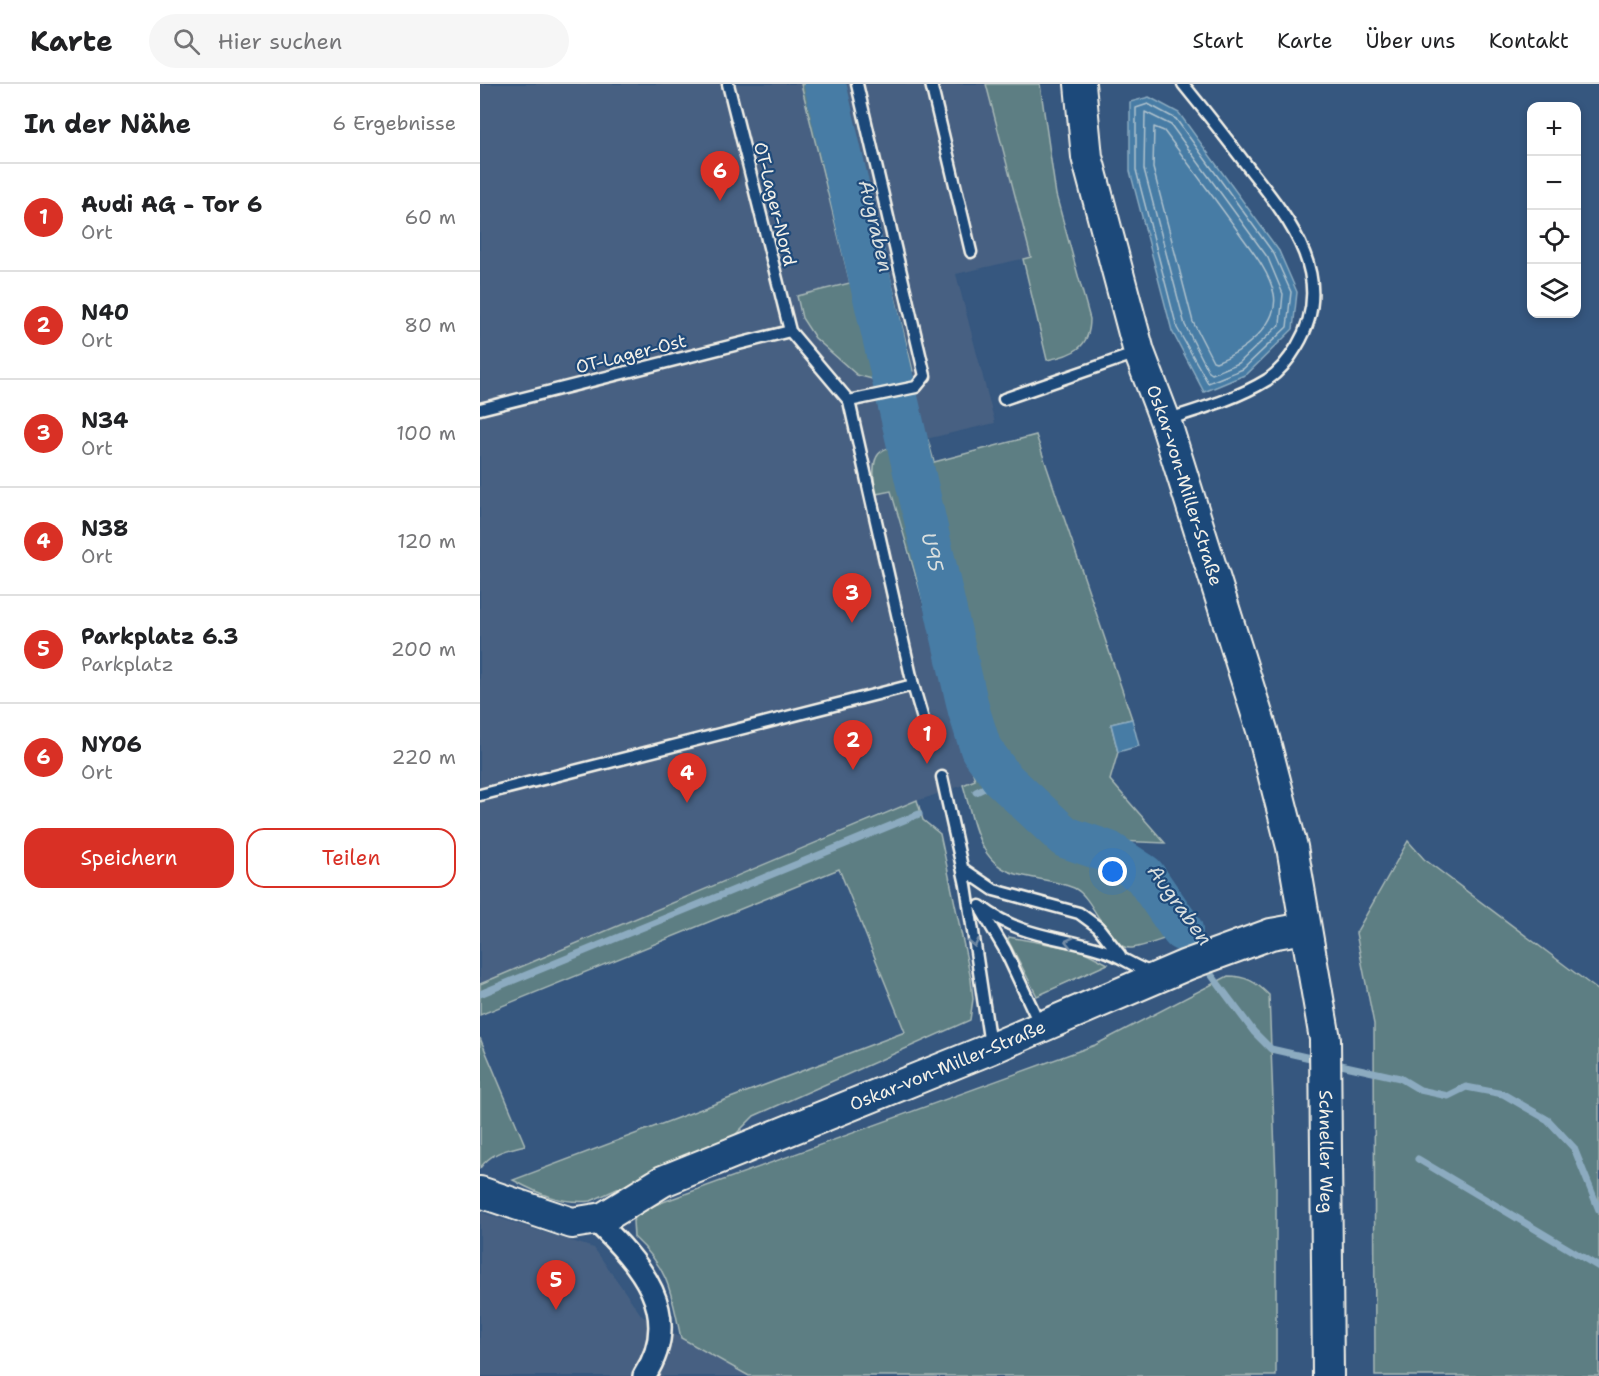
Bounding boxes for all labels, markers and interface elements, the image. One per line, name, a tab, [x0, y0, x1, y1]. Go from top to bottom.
search box	[149, 14, 569, 68]
text: Karte	[30, 22, 113, 60]
icon: search	[170, 25, 203, 58]
text: Hier suchen	[218, 27, 342, 56]
text: Start	[1193, 27, 1244, 55]
text: Karte	[1277, 27, 1333, 55]
text: Über uns	[1366, 27, 1456, 55]
text: Kontakt	[1489, 27, 1569, 55]
map controls	[1527, 102, 1581, 318]
button: +	[1527, 102, 1581, 156]
text: In der Nähe	[24, 106, 191, 141]
text: 6 Ergebnisse	[332, 110, 456, 136]
street label: OT-Lager-Nord	[748, 139, 802, 269]
pin: 6	[700, 152, 740, 201]
button: −	[1527, 156, 1581, 210]
water label: Augraben	[853, 177, 899, 275]
text: Audi AG - Tor 6	[81, 190, 262, 219]
text: 1	[39, 204, 48, 230]
text: 60 m	[404, 204, 456, 230]
button: locate	[1527, 210, 1581, 264]
text: Ort	[81, 219, 113, 245]
button: layers	[1527, 264, 1581, 318]
text: N40	[81, 298, 129, 327]
text: 2	[37, 312, 51, 338]
text: 80 m	[404, 312, 456, 338]
text: Ort	[81, 327, 113, 353]
street label: OT-Lager-Ost	[573, 329, 689, 379]
street label: Oskar-von-Miller-Straße	[1141, 381, 1228, 589]
text: N34	[81, 406, 128, 435]
text: 3	[37, 420, 51, 446]
text: 100 m	[396, 420, 456, 446]
text: Ort	[81, 435, 113, 461]
text: N38	[81, 514, 128, 543]
text: 4	[37, 528, 51, 554]
text: 120 m	[397, 528, 456, 554]
water label: U95	[915, 530, 950, 575]
text: Ort	[81, 543, 113, 569]
pin: 3	[832, 574, 872, 623]
text: Parkplatz 6.3	[81, 622, 238, 651]
text: 5	[37, 636, 50, 662]
text: 200 m	[391, 636, 456, 662]
text: Parkplatz	[81, 651, 174, 677]
pin: 1	[908, 714, 946, 764]
pin: 2	[834, 720, 872, 770]
text: NY06	[81, 730, 142, 759]
text: 6	[37, 744, 51, 770]
text: 220 m	[392, 744, 456, 770]
pin: 4	[668, 754, 706, 803]
text: Ort	[81, 759, 113, 785]
button: Speichern	[24, 828, 234, 888]
button: Teilen	[246, 828, 456, 888]
your location	[1098, 857, 1127, 886]
water label: Augraben	[1142, 859, 1218, 951]
one-way arrow	[1064, 936, 1074, 949]
one-way arrow	[967, 937, 980, 947]
street label: Oskar-von-Miller-Straße	[846, 1015, 1049, 1116]
street label: Schneller Weg	[1313, 1090, 1339, 1213]
pin: 5	[536, 1260, 576, 1310]

